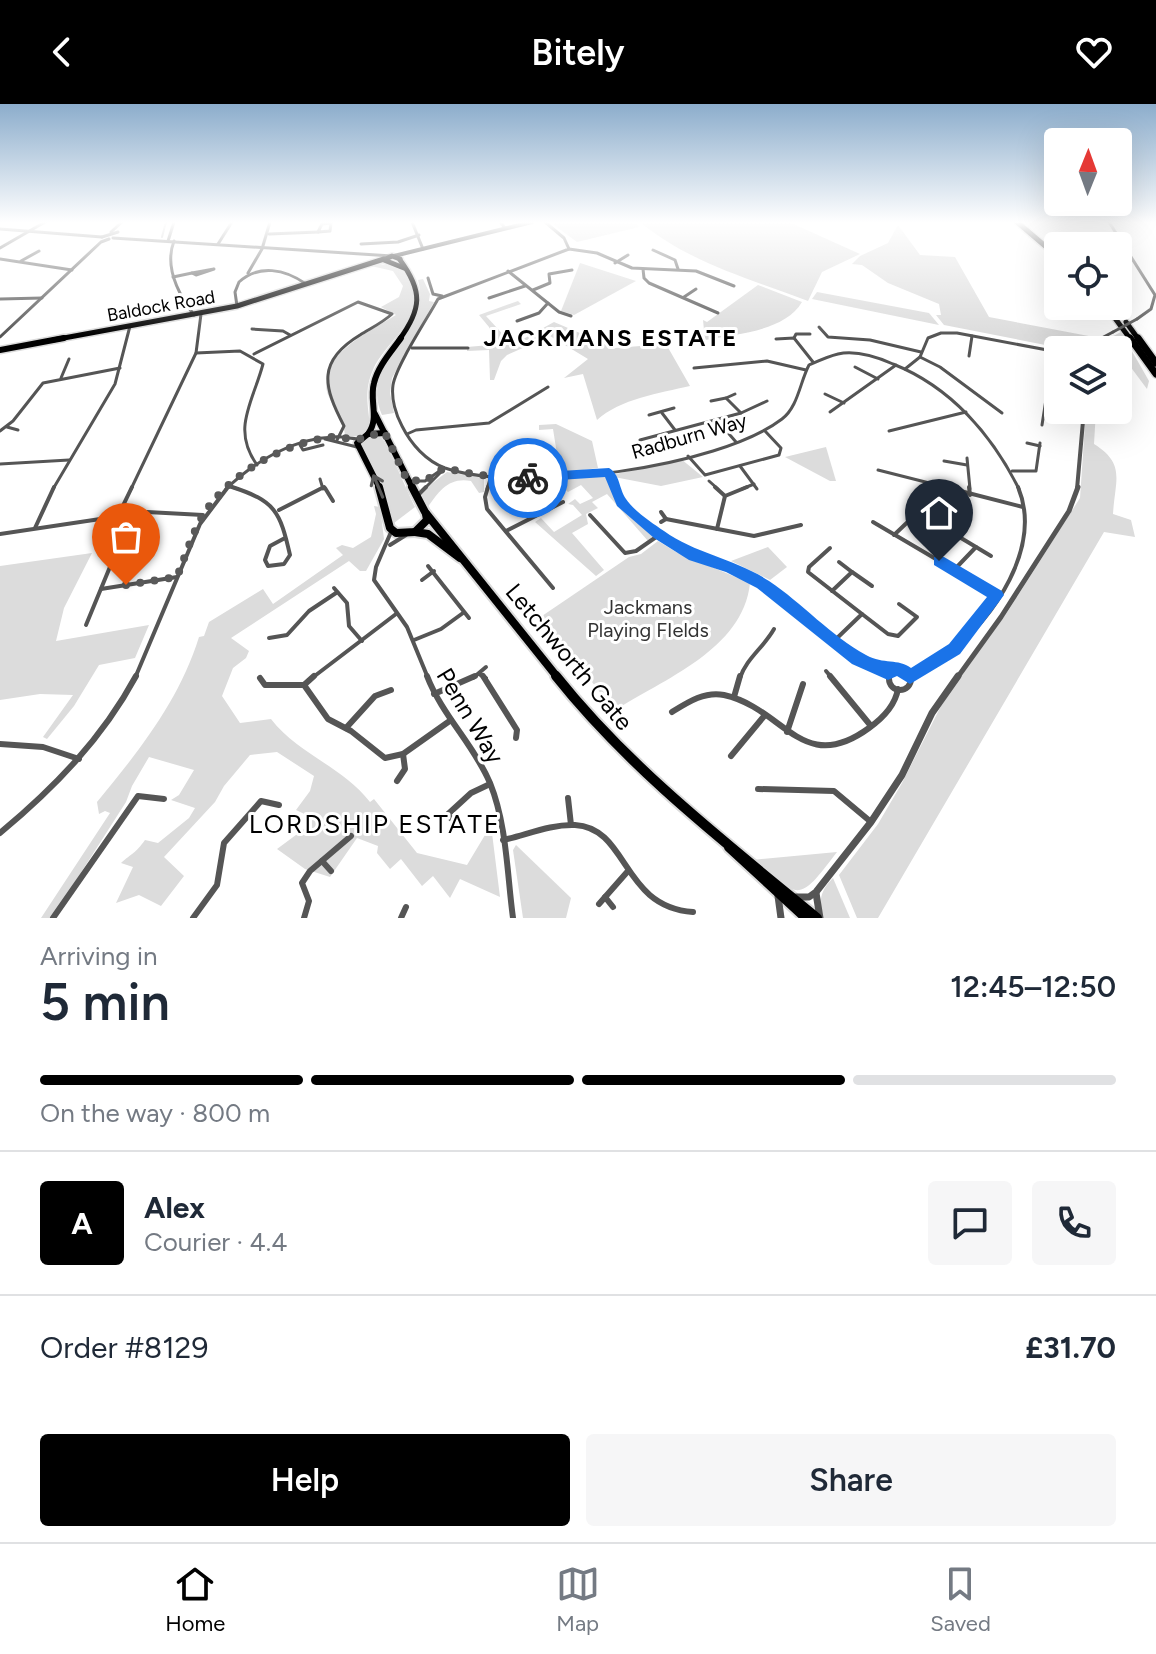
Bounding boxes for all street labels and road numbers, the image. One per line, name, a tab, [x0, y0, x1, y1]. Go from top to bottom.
street label: Baldock Road	[105, 286, 217, 326]
street label: Radburn Way	[628, 408, 750, 464]
street label: Letchworth Gate	[500, 578, 639, 736]
street label: Penn Way	[431, 663, 510, 769]

